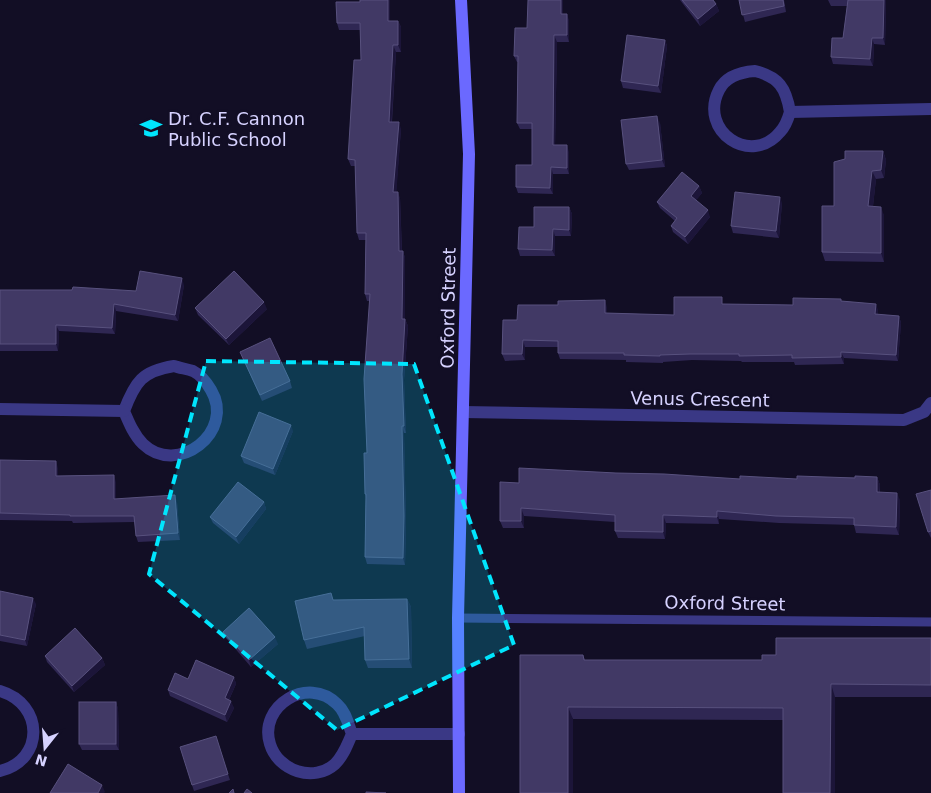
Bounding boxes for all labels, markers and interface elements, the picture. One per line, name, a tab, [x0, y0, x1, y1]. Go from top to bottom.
place label: Dr. C.F. Cannon Public School	[168, 108, 305, 150]
school or university icon: Dr. C.F. Cannon Public School	[138, 115, 164, 141]
street label: Oxford Street	[436, 247, 460, 369]
street label: Venus Crescent	[630, 387, 770, 411]
street label: Oxford Street	[664, 591, 786, 615]
north arrow	[20, 723, 70, 773]
text: N	[33, 751, 49, 770]

